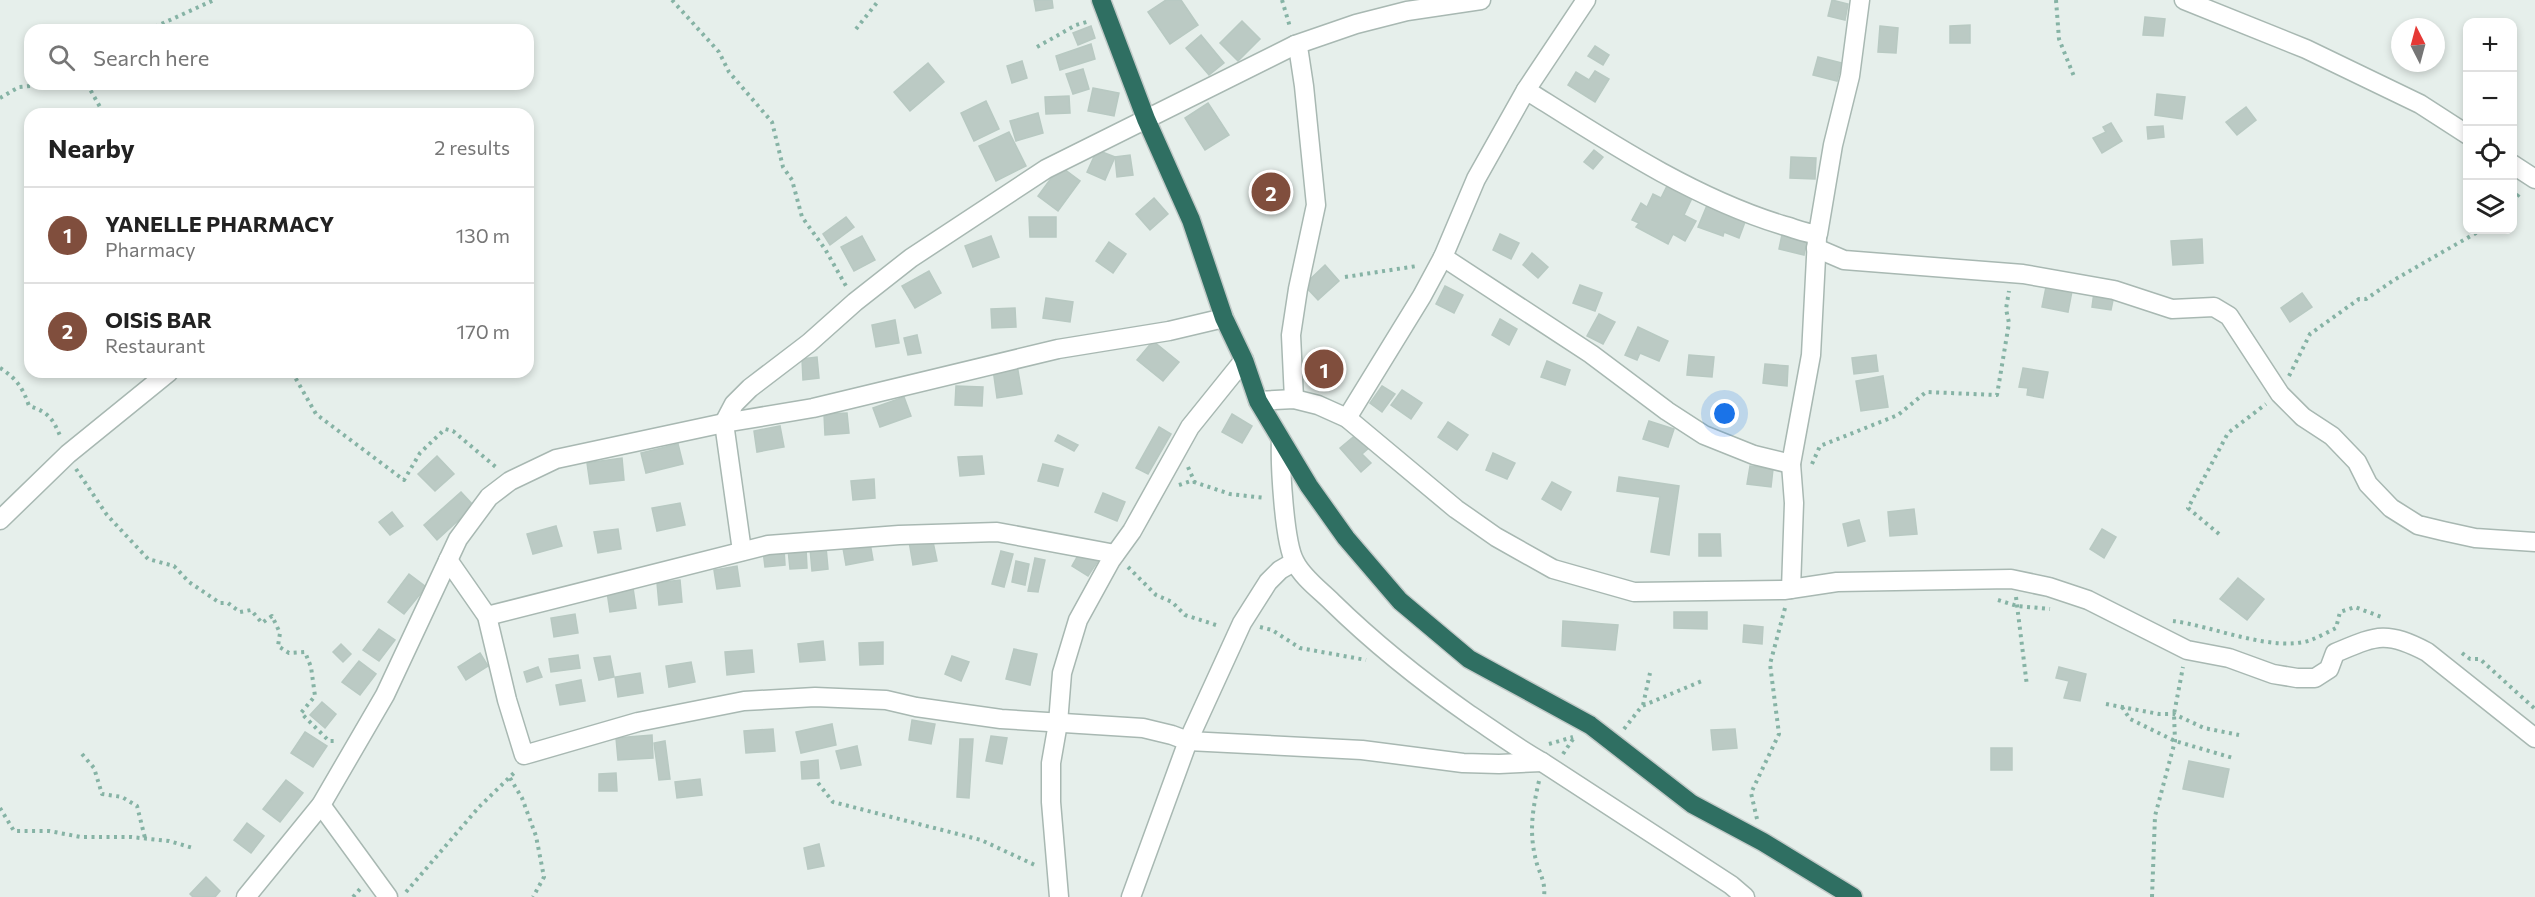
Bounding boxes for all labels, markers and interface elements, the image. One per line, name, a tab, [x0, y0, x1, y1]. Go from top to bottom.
north arrow	[2391, 18, 2445, 72]
map controls	[2463, 18, 2517, 234]
button: +	[2463, 18, 2517, 72]
search box	[24, 24, 534, 90]
icon: search	[45, 41, 78, 74]
text: Search here	[93, 44, 209, 71]
button: −	[2463, 72, 2517, 126]
button: locate	[2463, 126, 2517, 180]
text: Nearby	[48, 132, 135, 163]
text: 2 results	[434, 135, 510, 159]
pin: 2	[1252, 170, 1290, 214]
button: layers	[2463, 180, 2517, 234]
text: YANELLE PHARMACY	[105, 210, 334, 237]
text: 1	[63, 223, 72, 247]
text: 130 m	[456, 223, 510, 247]
text: Pharmacy	[105, 237, 196, 261]
text: OISiS BAR	[105, 306, 212, 333]
text: 2	[62, 319, 73, 343]
text: 170 m	[457, 319, 510, 343]
text: Restaurant	[105, 333, 205, 357]
pin: 1	[1304, 346, 1344, 392]
your location	[1710, 399, 1739, 428]

